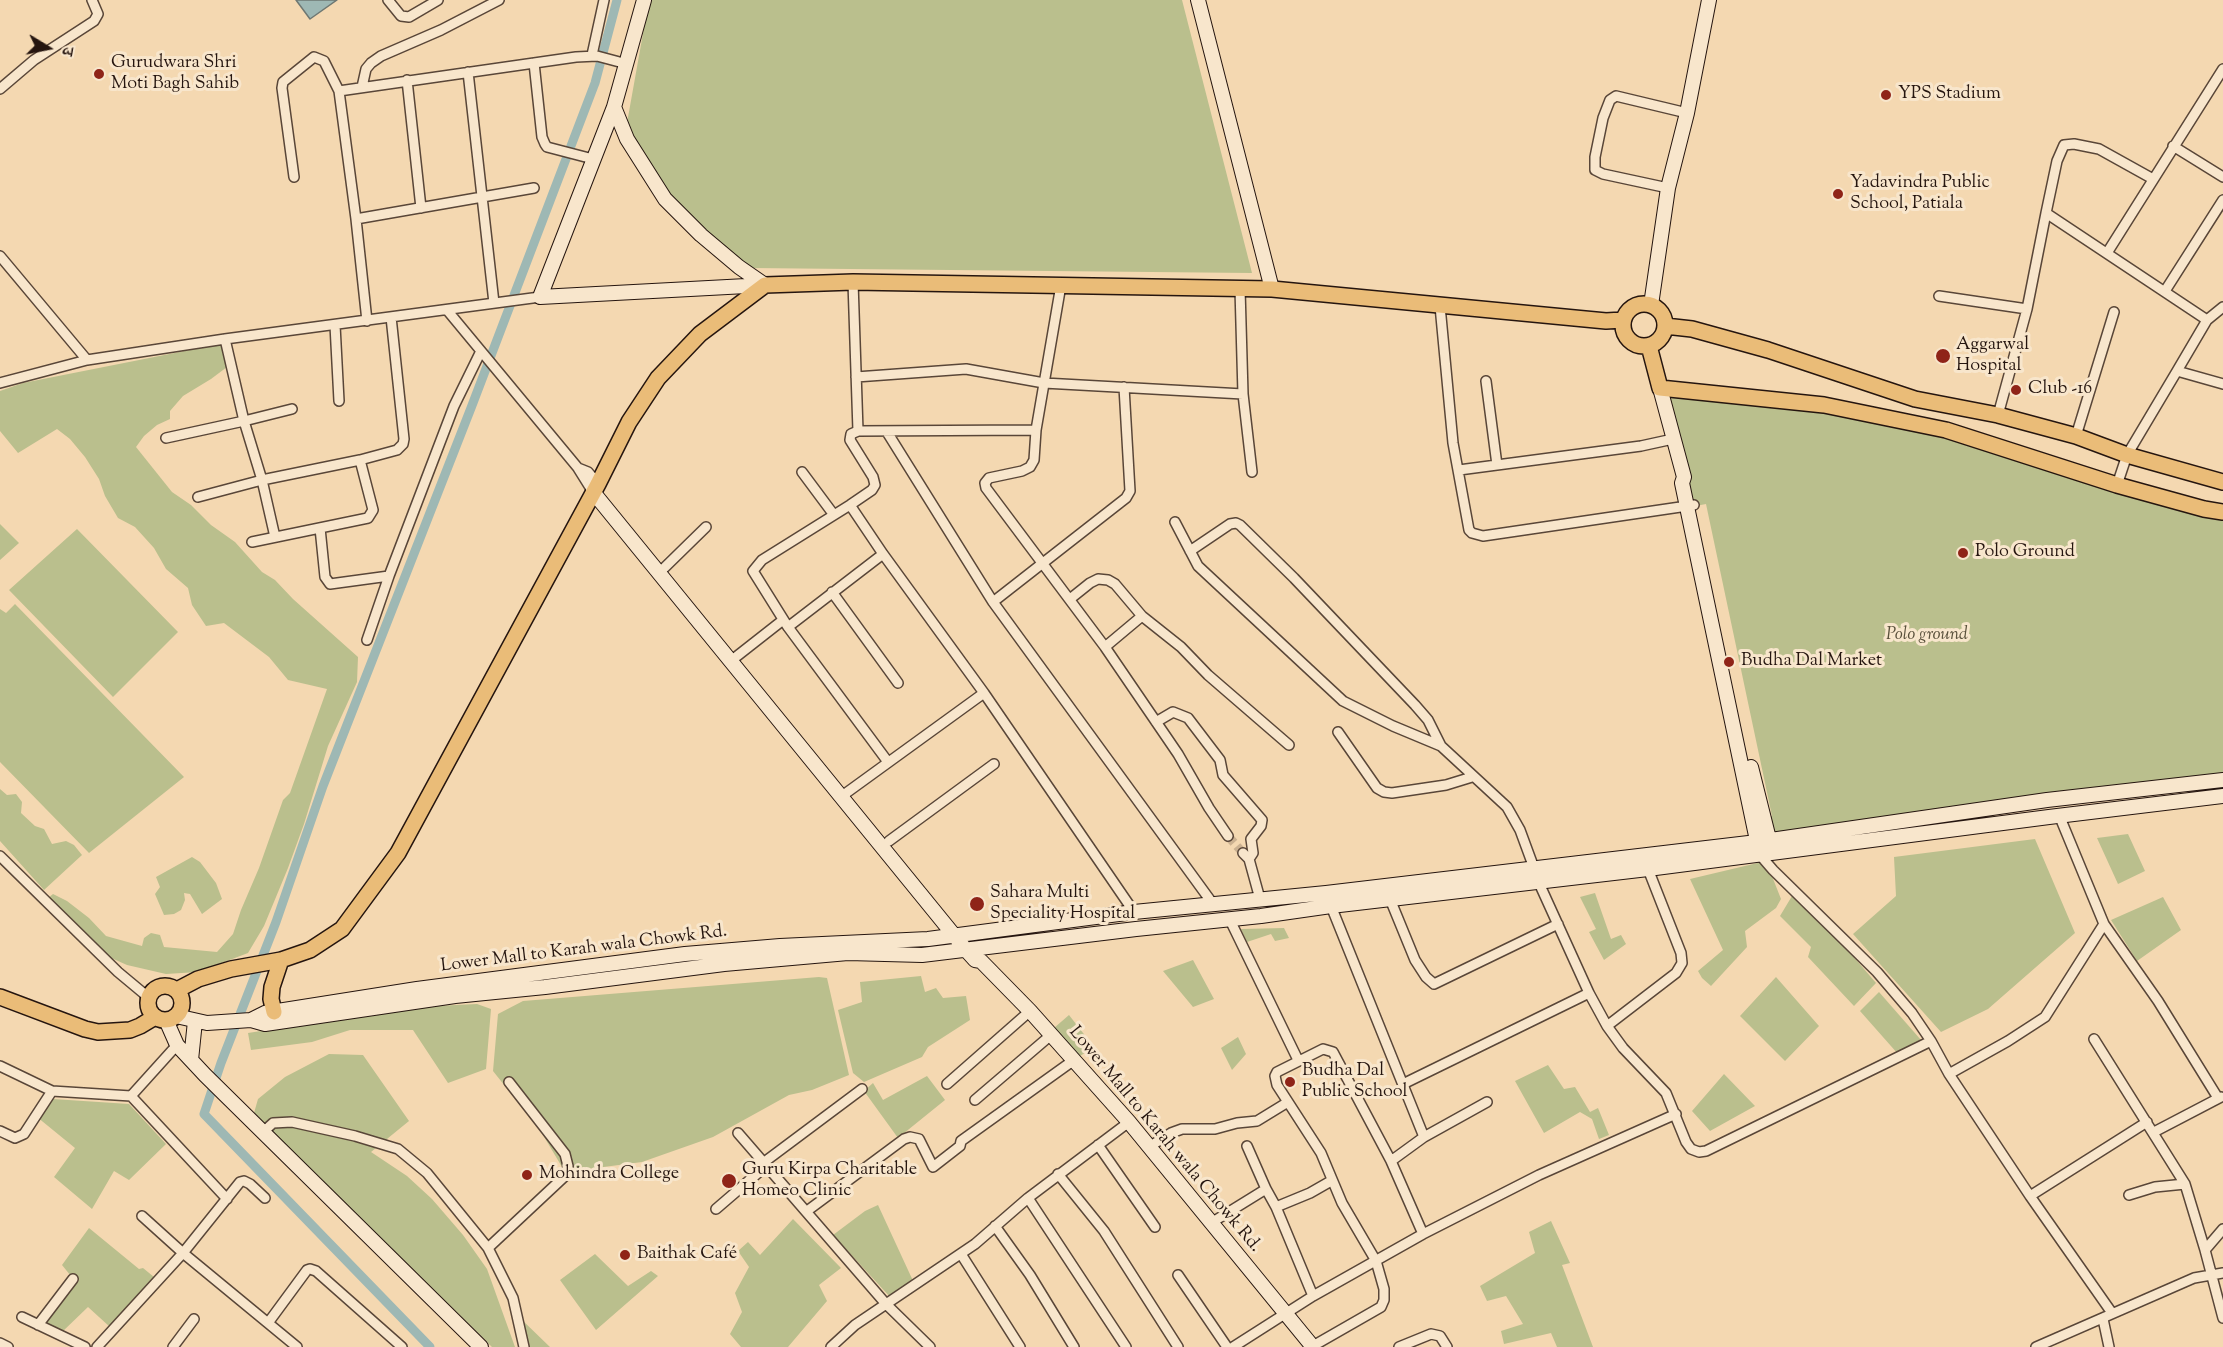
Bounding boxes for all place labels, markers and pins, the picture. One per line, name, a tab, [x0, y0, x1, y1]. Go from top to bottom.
place label: Gurudwara Shri Moti Bagh Sahib	[111, 53, 239, 96]
marker: Gurudwara Shri Moti Bagh Sahib	[92, 67, 106, 81]
place label: YPS Stadium	[1898, 84, 2001, 106]
marker: YPS Stadium	[1879, 88, 1893, 102]
place label: Yadavindra Public School, Patiala	[1850, 173, 1990, 216]
marker: Yadavindra Public School, Patiala	[1831, 187, 1845, 201]
place label: Aggarwal Hospital	[1956, 335, 2029, 378]
marker: Aggarwal Hospital	[1934, 347, 1952, 365]
place label: Club -16	[2028, 379, 2092, 401]
marker: Club -16	[2009, 383, 2023, 397]
place label: Polo Ground	[1975, 542, 2075, 564]
marker: Polo Ground	[1956, 546, 1970, 560]
place label: Budha Dal Market	[1741, 651, 1882, 673]
marker: Budha Dal Market	[1722, 655, 1736, 669]
place label: Sahara Multi Speciality Hospital	[990, 883, 1135, 926]
marker: Sahara Multi Speciality Hospital	[968, 895, 986, 913]
place label: Budha Dal Public School	[1302, 1061, 1408, 1104]
marker: Budha Dal Public School	[1283, 1075, 1297, 1089]
place label: Guru Kirpa Charitable Homeo Clinic	[742, 1160, 917, 1202]
place label: Mohindra College	[539, 1164, 679, 1186]
marker: Mohindra College	[520, 1168, 534, 1182]
marker: Guru Kirpa Charitable Homeo Clinic	[720, 1172, 738, 1190]
place label: Baithak Café	[637, 1244, 737, 1266]
marker: Baithak Café	[618, 1248, 632, 1262]

